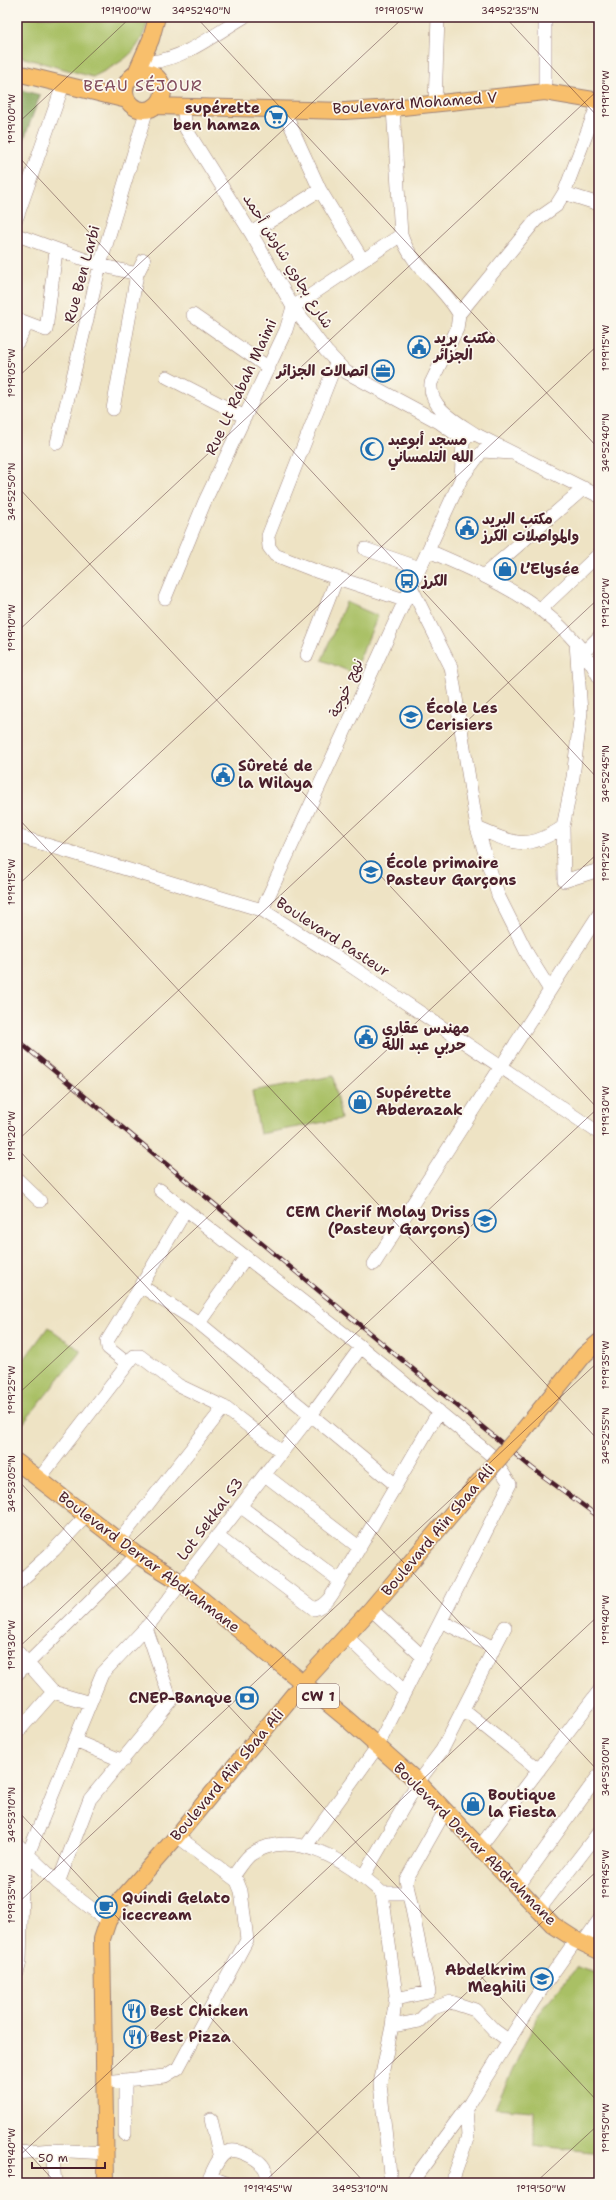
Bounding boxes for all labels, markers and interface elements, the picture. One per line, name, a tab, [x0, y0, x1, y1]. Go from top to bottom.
text: 1°19'00"W	[101, 4, 151, 17]
text: 34°52'40"N	[171, 4, 231, 17]
text: 1°19'05"W	[374, 4, 424, 17]
text: 34°52'35"N	[481, 4, 539, 17]
text: 1°19'10"W	[599, 70, 612, 118]
district label: BEAU SÉJOUR	[83, 75, 203, 96]
street label: Boulevard Mohamed V	[332, 87, 498, 119]
text: 1°19'00"W	[5, 94, 18, 144]
place label: supérette ben hamza	[173, 98, 261, 135]
supermarket icon: supérette ben hamza	[263, 104, 289, 130]
street label: شارع بجاوي شاوش أحمد	[238, 190, 338, 333]
street label: Rue Ben Larbi	[59, 223, 105, 325]
street label: Rue Lt Rabah Maimi	[201, 316, 281, 458]
text: 1°19'15"W	[599, 324, 612, 371]
place label: مكتب بريد الجزائر	[432, 328, 496, 365]
public building icon: مكتب بريد الجزائر	[406, 334, 432, 360]
text: 1°19'05"W	[5, 348, 18, 398]
office icon: اتصالات الجزائر	[370, 358, 396, 384]
place label: اتصالات الجزائر	[275, 361, 368, 381]
text: 34°52'40"N	[599, 413, 612, 473]
place label: مسجد أبوعبد الله التلمساني	[388, 430, 473, 471]
mosque icon: مسجد أبوعبد الله التلمساني	[359, 436, 385, 462]
text: 34°52'50"N	[5, 463, 18, 521]
place label: مكتب البريد والمواصلات الكرز	[480, 509, 579, 546]
public building icon: مكتب البريد والمواصلات الكرز	[454, 515, 480, 541]
shop icon: L’Elysée	[492, 556, 518, 582]
place label: L’Elysée	[520, 559, 580, 579]
bus stop icon: الكرز	[394, 568, 420, 594]
place label: الكرز	[420, 571, 448, 591]
text: 1°19'20"W	[599, 578, 612, 628]
text: 1°19'10"W	[5, 604, 18, 652]
street label: نهج خوجة	[324, 656, 368, 720]
place label: École Les Cerisiers	[426, 697, 498, 735]
school or university icon: École Les Cerisiers	[398, 704, 424, 730]
text: 34°52'45"N	[599, 745, 612, 803]
place label: Sûreté de la Wilaya	[238, 756, 313, 793]
public building icon: Sûreté de la Wilaya	[210, 762, 236, 788]
text: 1°19'25"W	[599, 832, 612, 882]
place label: École primaire Pasteur Garçons	[386, 852, 517, 890]
text: 1°19'15"W	[5, 858, 18, 905]
school or university icon: École primaire Pasteur Garçons	[358, 859, 384, 885]
street label: Boulevard Pasteur	[272, 893, 394, 981]
place label: مهندس عقاري حربي عبد الله	[382, 1018, 469, 1059]
public building icon: مهندس عقاري حربي عبد الله	[353, 1024, 379, 1050]
place label: Supérette Abderazak	[376, 1083, 463, 1120]
text: 1°19'30"W	[599, 1086, 612, 1136]
shop icon: Supérette Abderazak	[347, 1089, 373, 1115]
text: 1°19'20"W	[5, 1111, 18, 1161]
place label: CEM Cherif Molay Driss (Pasteur Garçons)	[286, 1202, 470, 1239]
school or university icon: CEM Cherif Molay Driss (Pasteur Garçons)	[472, 1208, 498, 1234]
text: 1°19'35"W	[599, 1340, 612, 1389]
text: 1°19'25"W	[5, 1365, 18, 1415]
text: 34°52'55"N	[599, 1407, 612, 1465]
text: 34°53'05"N	[5, 1455, 18, 1513]
street label: Boulevard Aïn Sbaa Ali	[377, 1460, 499, 1600]
street label: Lot Sekkal S3	[172, 1474, 248, 1564]
street label: Boulevard Derrar Abdrahmane	[54, 1487, 244, 1637]
text: 1°19'40"W	[599, 1595, 612, 1645]
text: 1°19'30"W	[5, 1620, 18, 1670]
road number: CW 1	[297, 1684, 339, 1708]
bank icon: CNEP-Banque	[234, 1685, 260, 1711]
place label: CNEP-Banque	[129, 1688, 232, 1708]
street label: Boulevard Aïn Sbaa Ali	[166, 1705, 288, 1845]
text: 34°53'00"N	[599, 1737, 612, 1797]
street label: Boulevard Derrar Abdrahmane	[389, 1758, 561, 1930]
place label: Boutique la Fiesta	[488, 1785, 557, 1822]
text: 34°53'10"N	[5, 1787, 18, 1843]
shop icon: Boutique la Fiesta	[460, 1791, 486, 1817]
text: 1°19'45"W	[599, 1849, 612, 1898]
text: 1°19'35"W	[5, 1874, 18, 1923]
place label: Quindi Gelato icecream	[122, 1888, 230, 1925]
cafe icon: Quindi Gelato icecream	[93, 1894, 119, 1920]
place label: Abdelkrim Meghili	[445, 1960, 526, 1997]
school or university icon: Abdelkrim Meghili	[529, 1966, 555, 1992]
restaurant icon: Best Chicken	[121, 1998, 147, 2024]
place label: Best Chicken	[150, 2001, 248, 2021]
restaurant icon: Best Pizza	[122, 2024, 148, 2050]
place label: Best Pizza	[150, 2027, 232, 2047]
text: 1°19'50"W	[599, 2103, 612, 2153]
text: 1°19'40"W	[5, 2128, 18, 2178]
scale bar	[32, 2144, 105, 2170]
text: 50 m	[38, 2150, 68, 2166]
text: 1°19'45"W	[244, 2182, 293, 2195]
text: 34°53'10"N	[332, 2182, 388, 2195]
text: 1°19'50"W	[516, 2182, 566, 2195]

